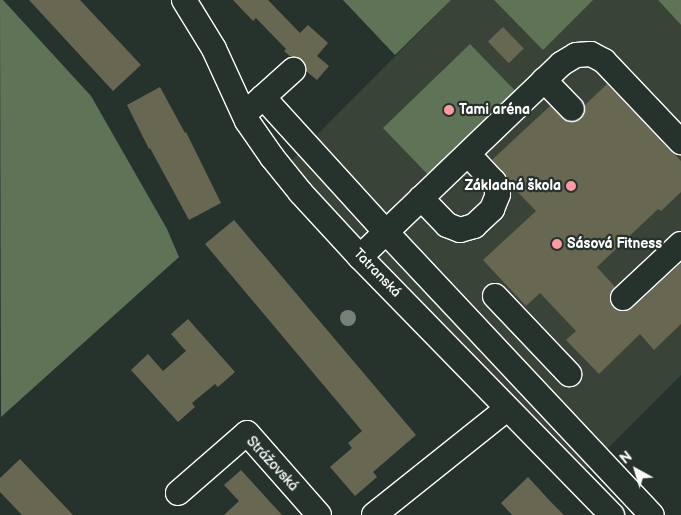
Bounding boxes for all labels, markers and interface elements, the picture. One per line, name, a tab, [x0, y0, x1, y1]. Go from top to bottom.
place label: Tami aréna	[459, 102, 530, 118]
marker: Tami aréna	[443, 104, 455, 116]
place label: Základná škola	[464, 178, 561, 194]
marker: Základná škola	[565, 180, 577, 192]
place label: Sásová Fitness	[567, 236, 662, 252]
marker: Sásová Fitness	[551, 238, 563, 250]
street label: Tatranská	[350, 245, 404, 301]
street label: Strážovská	[243, 433, 301, 495]
north arrow	[611, 445, 661, 495]
text: N	[617, 448, 636, 468]

